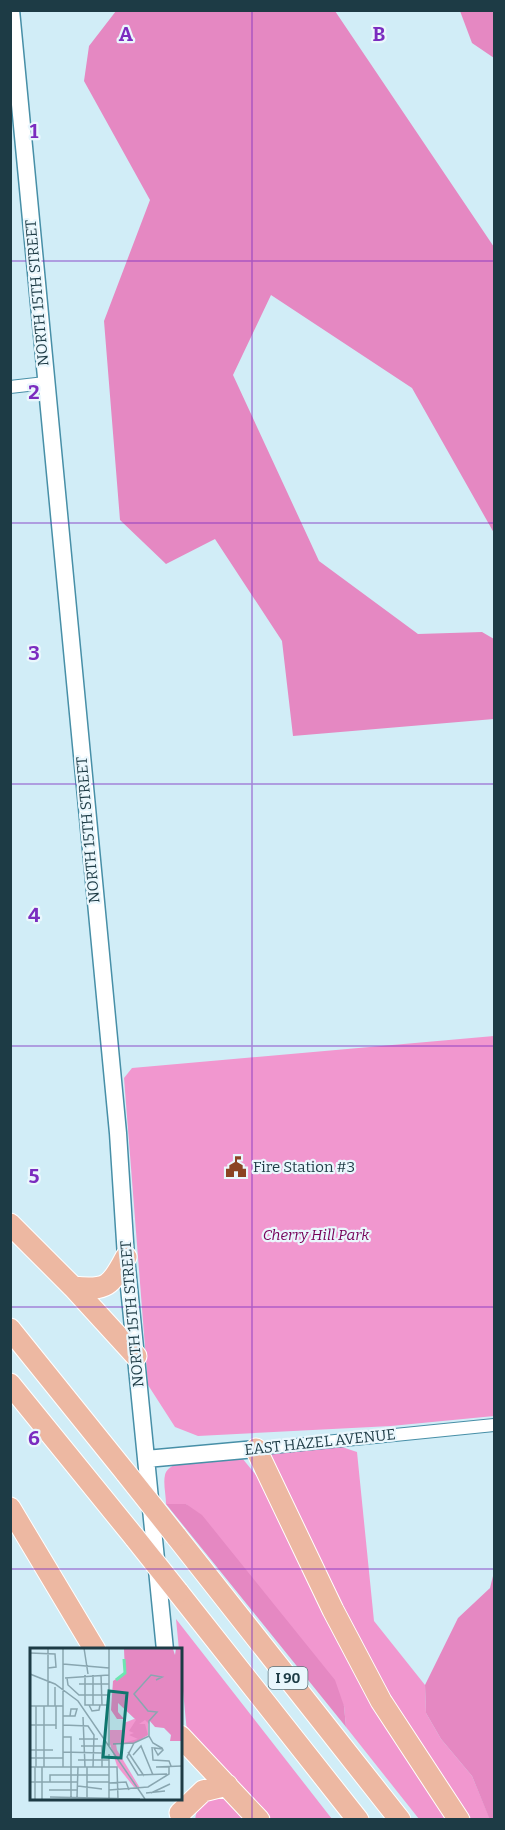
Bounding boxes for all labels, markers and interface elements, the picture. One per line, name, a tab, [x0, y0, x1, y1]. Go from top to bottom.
text: A	[119, 22, 134, 46]
text: B	[373, 22, 386, 46]
text: 1	[30, 119, 39, 143]
street label: NORTH 15TH STREET	[22, 219, 52, 367]
text: 2	[28, 380, 40, 404]
text: 3	[28, 641, 40, 665]
street label: NORTH 15TH STREET	[73, 756, 103, 904]
text: 4	[28, 903, 40, 927]
public building icon: Fire Station #3	[224, 1155, 248, 1179]
place label: Fire Station #3	[253, 1158, 355, 1176]
text: 5	[29, 1164, 40, 1188]
park label: Cherry Hill Park	[263, 1226, 370, 1244]
street label: NORTH 15TH STREET	[117, 1240, 147, 1388]
street label: EAST HAZEL AVENUE	[243, 1425, 397, 1459]
text: 6	[28, 1426, 40, 1450]
inset map	[30, 1648, 182, 1800]
road number: I 90	[268, 1667, 308, 1689]

